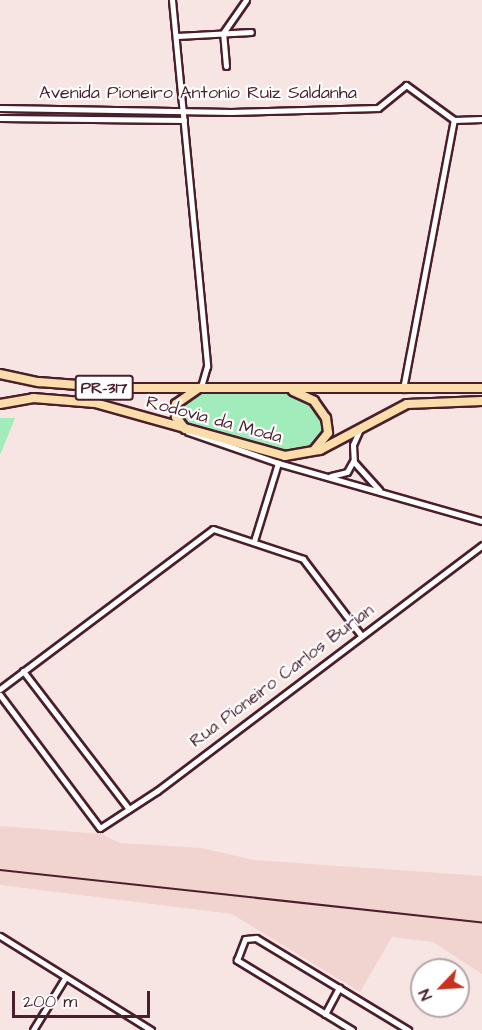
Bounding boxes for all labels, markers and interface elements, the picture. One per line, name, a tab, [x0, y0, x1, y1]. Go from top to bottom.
street label: Avenida Pioneiro Antonio Ruiz Saldanha	[39, 82, 357, 104]
road number: PR-317	[74, 375, 134, 401]
street label: Rodovia da Moda	[144, 391, 284, 449]
street label: Rua Pioneiro Carlos Burian	[186, 600, 378, 752]
north arrow	[410, 958, 470, 1018]
scale bar	[15, 979, 153, 1017]
text: N	[413, 986, 438, 1004]
text: 200 m	[23, 989, 77, 1014]

